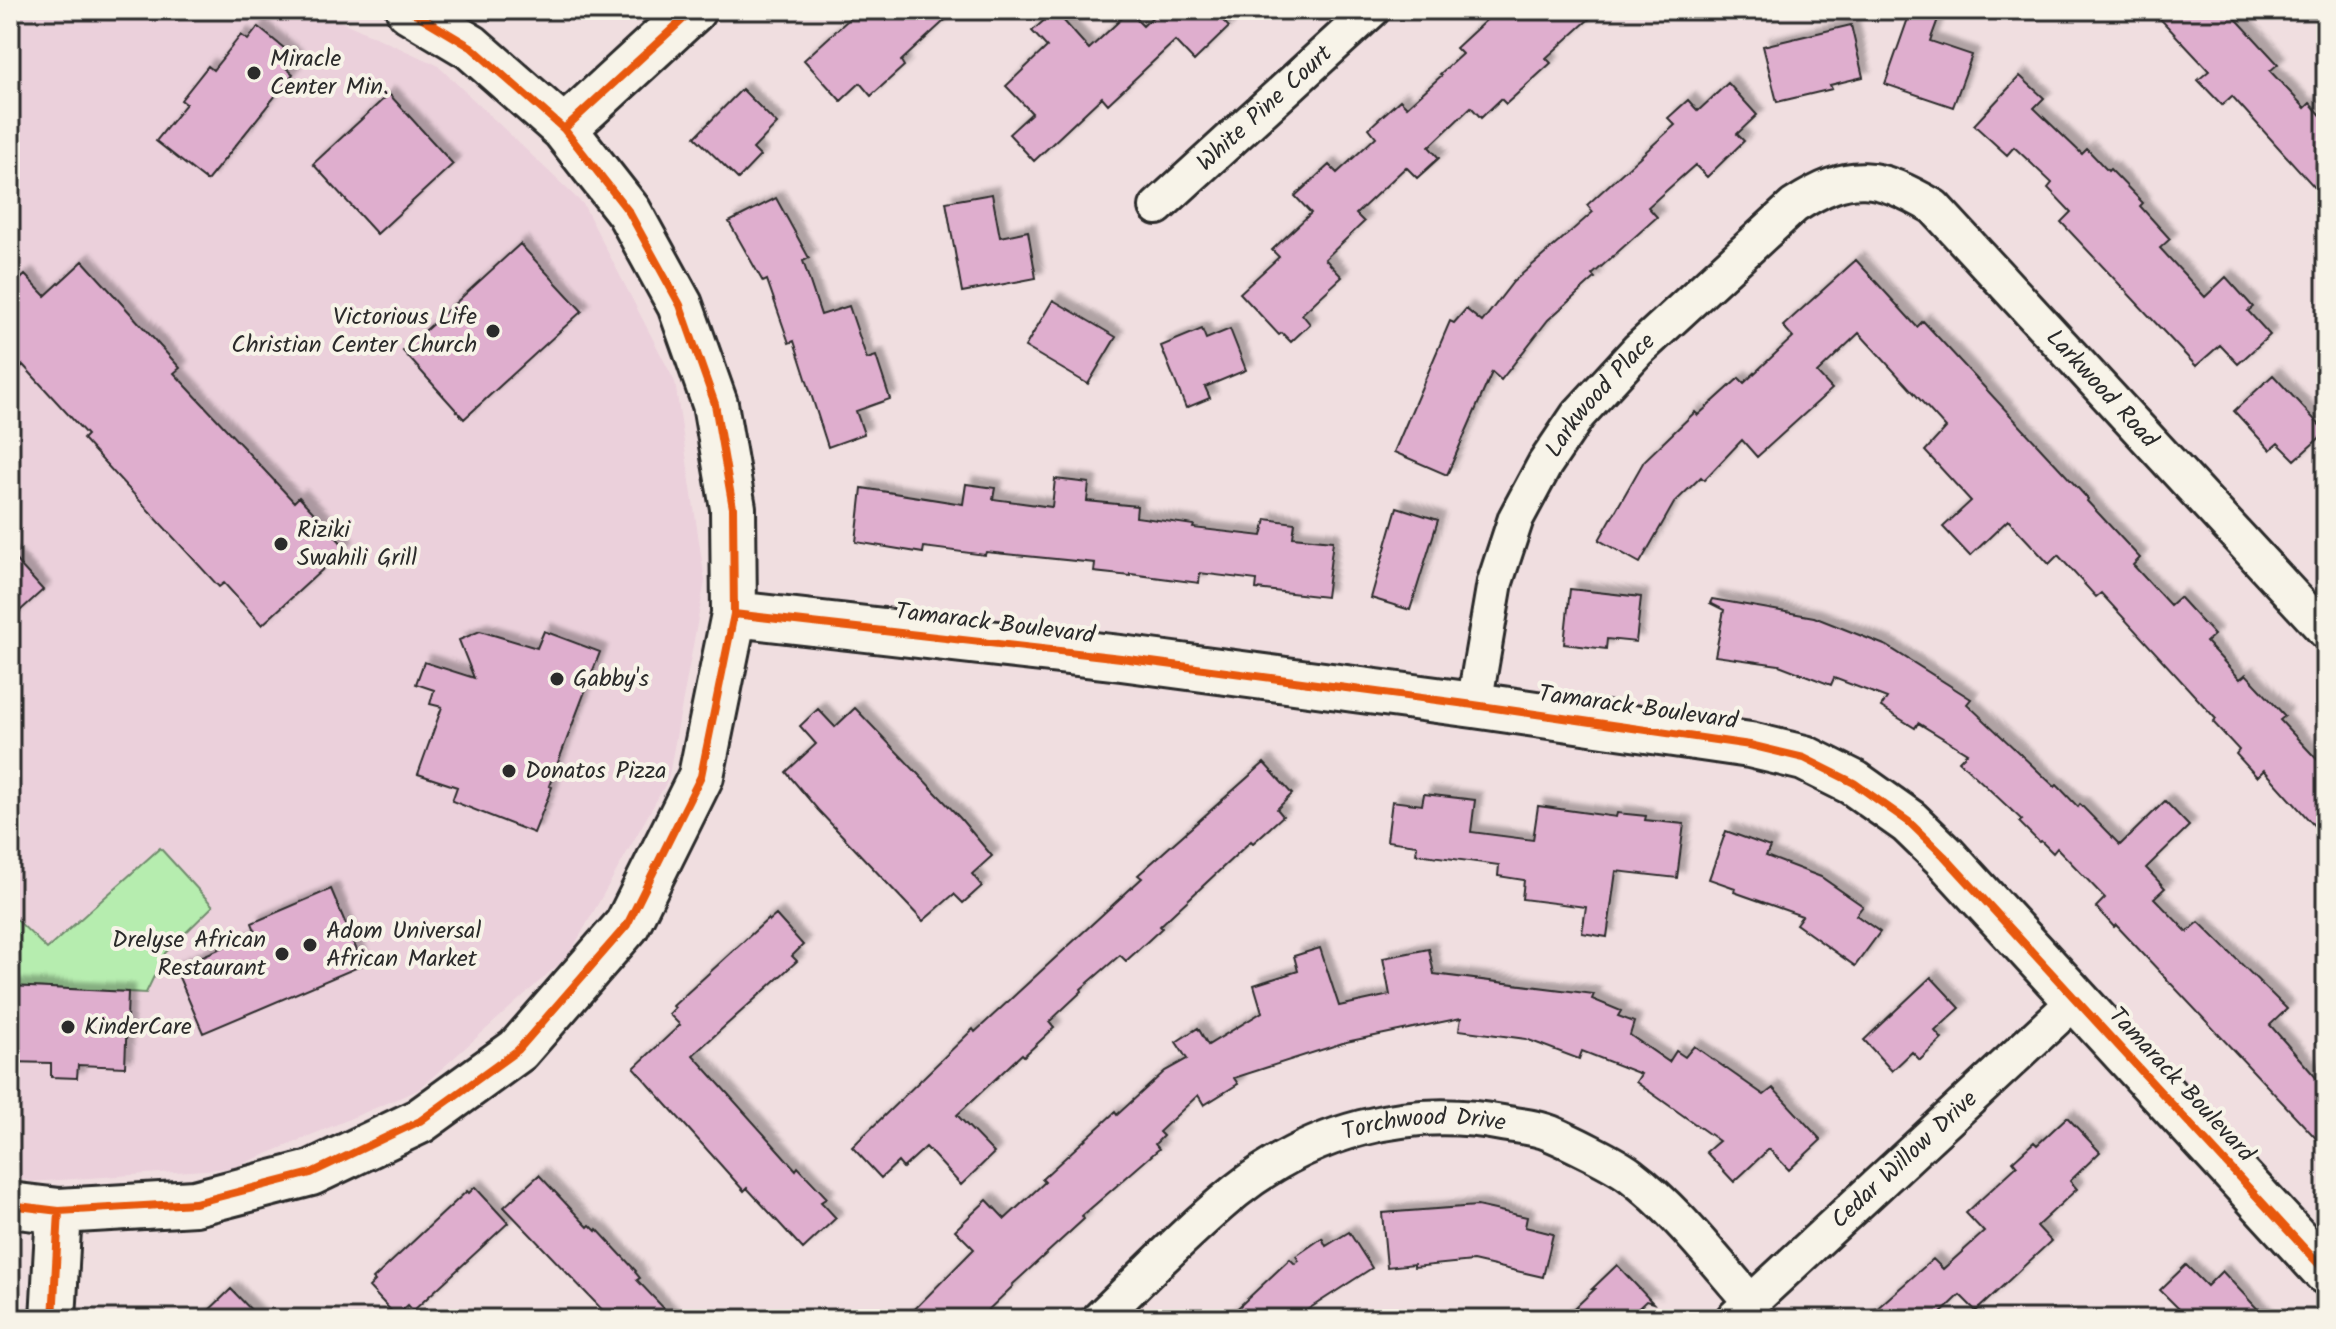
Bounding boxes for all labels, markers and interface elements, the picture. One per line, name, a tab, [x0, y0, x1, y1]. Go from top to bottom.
street label: White Pine Court	[1188, 35, 1342, 181]
place label: Miracle Center Min.	[270, 40, 389, 107]
marker: Miracle Center Min.	[245, 64, 263, 82]
place label: Victorious Life Christian Center Church	[231, 298, 477, 365]
street label: Larkwood Road	[2036, 320, 2168, 458]
marker: Victorious Life Christian Center Church	[484, 322, 502, 340]
street label: Larkwood Place	[1535, 323, 1665, 466]
place label: Riziki Swahili Grill	[297, 511, 417, 578]
marker: Riziki Swahili Grill	[272, 535, 290, 553]
street label: Tamarack Boulevard	[893, 592, 1098, 656]
place label: Gabby's	[573, 660, 649, 699]
marker: Gabby's	[548, 670, 566, 688]
street label: Tamarack Boulevard	[1536, 675, 1741, 741]
place label: Donatos Pizza	[525, 752, 667, 791]
marker: Donatos Pizza	[500, 762, 518, 780]
place label: Adom Universal African Market	[326, 912, 481, 979]
place label: Drelyse African Restaurant	[112, 921, 267, 988]
marker: Adom Universal African Market	[301, 936, 319, 954]
marker: Drelyse African Restaurant	[273, 945, 291, 963]
street label: Tamarack Boulevard	[2098, 998, 2264, 1173]
place label: KinderCare	[84, 1008, 192, 1047]
marker: KinderCare	[59, 1018, 77, 1036]
street label: Cedar Willow Drive	[1822, 1081, 1987, 1238]
street label: Torchwood Drive	[1337, 1098, 1509, 1152]

